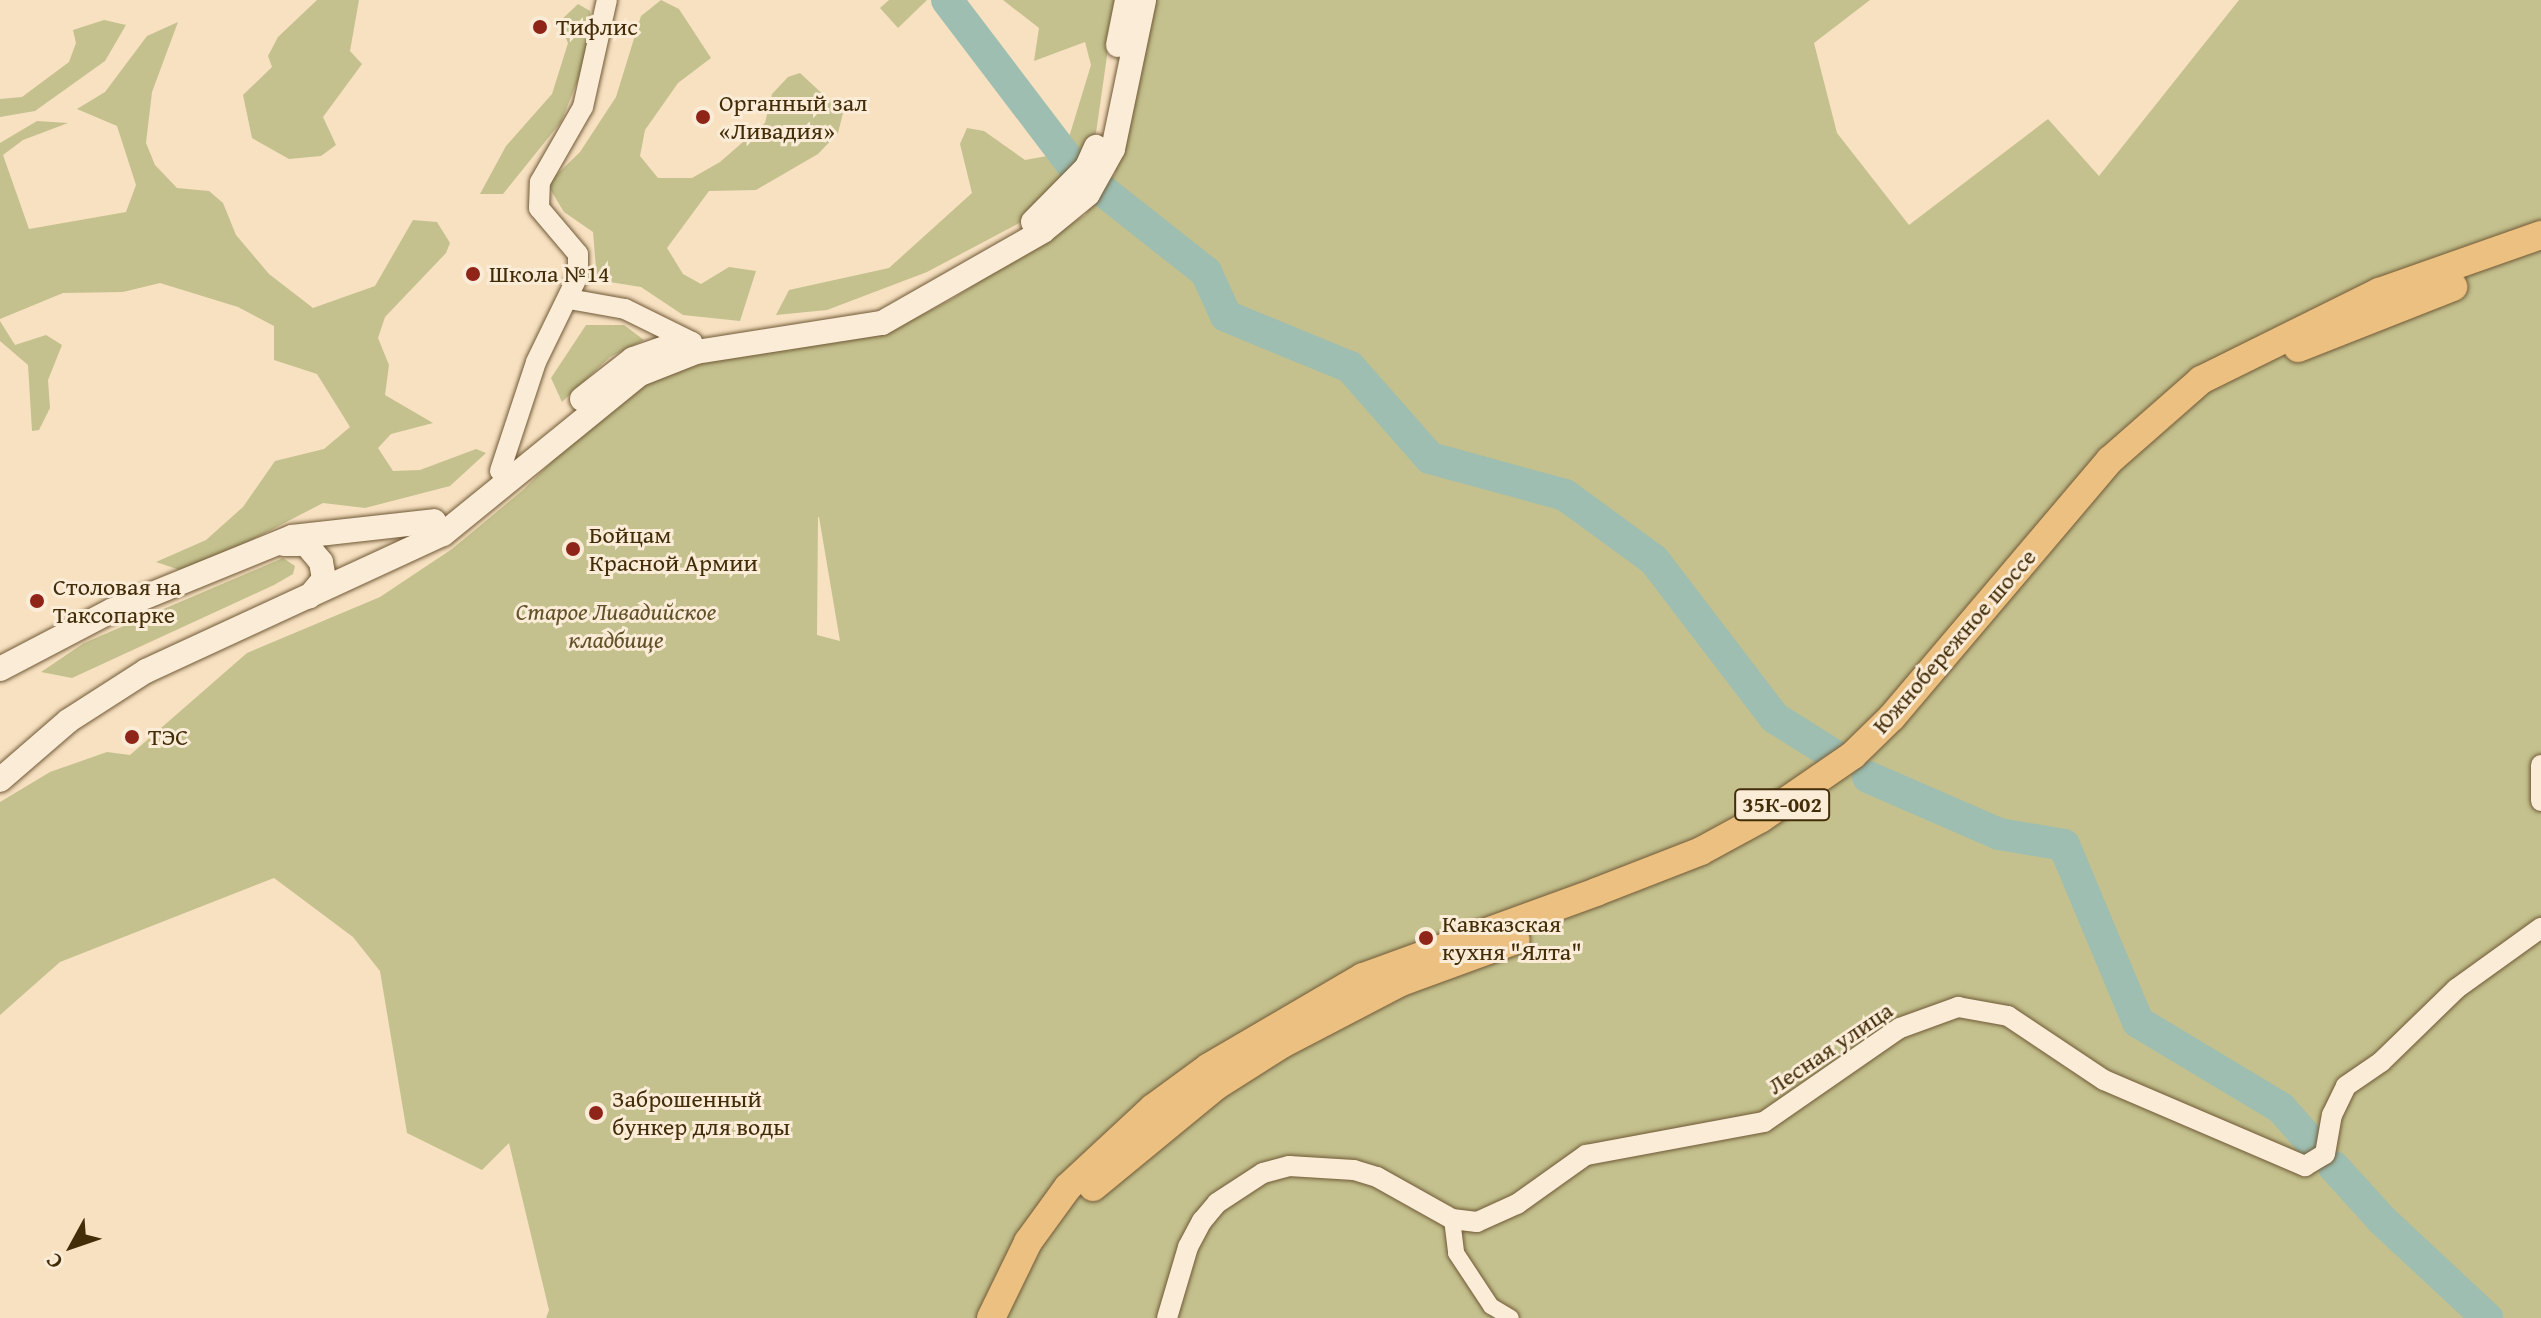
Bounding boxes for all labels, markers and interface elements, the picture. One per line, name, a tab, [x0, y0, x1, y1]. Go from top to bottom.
place label: Тифлис	[556, 13, 638, 41]
marker: Тифлис	[531, 18, 549, 36]
place label: Органный зал «Ливадия»	[719, 89, 867, 145]
marker: Органный зал «Ливадия»	[694, 108, 712, 126]
place label: Школа №14	[489, 260, 610, 288]
marker: Школа №14	[464, 265, 482, 283]
place label: Бойцам Красной Армии	[589, 521, 758, 577]
marker: Бойцам Красной Армии	[564, 540, 582, 558]
street label: Южнобережное шоссе	[1866, 543, 2042, 739]
place label: Столовая на Таксопарке	[53, 573, 181, 629]
marker: Столовая на Таксопарке	[28, 592, 46, 610]
park label: Старое Ливадийское кладбище	[516, 598, 716, 654]
place label: ТЭС	[148, 723, 188, 751]
marker: ТЭС	[123, 728, 141, 746]
road number: 35К-002	[1734, 787, 1830, 823]
place label: Кавказская кухня "Ялта"	[1442, 910, 1582, 966]
marker: Кавказская кухня "Ялта"	[1417, 929, 1435, 947]
street label: Лесная улица	[1762, 996, 1898, 1100]
place label: Заброшенный бункер для воды	[612, 1085, 790, 1141]
marker: Заброшенный бункер для воды	[587, 1104, 605, 1122]
north arrow	[32, 1206, 112, 1286]
text: С	[37, 1246, 70, 1276]

